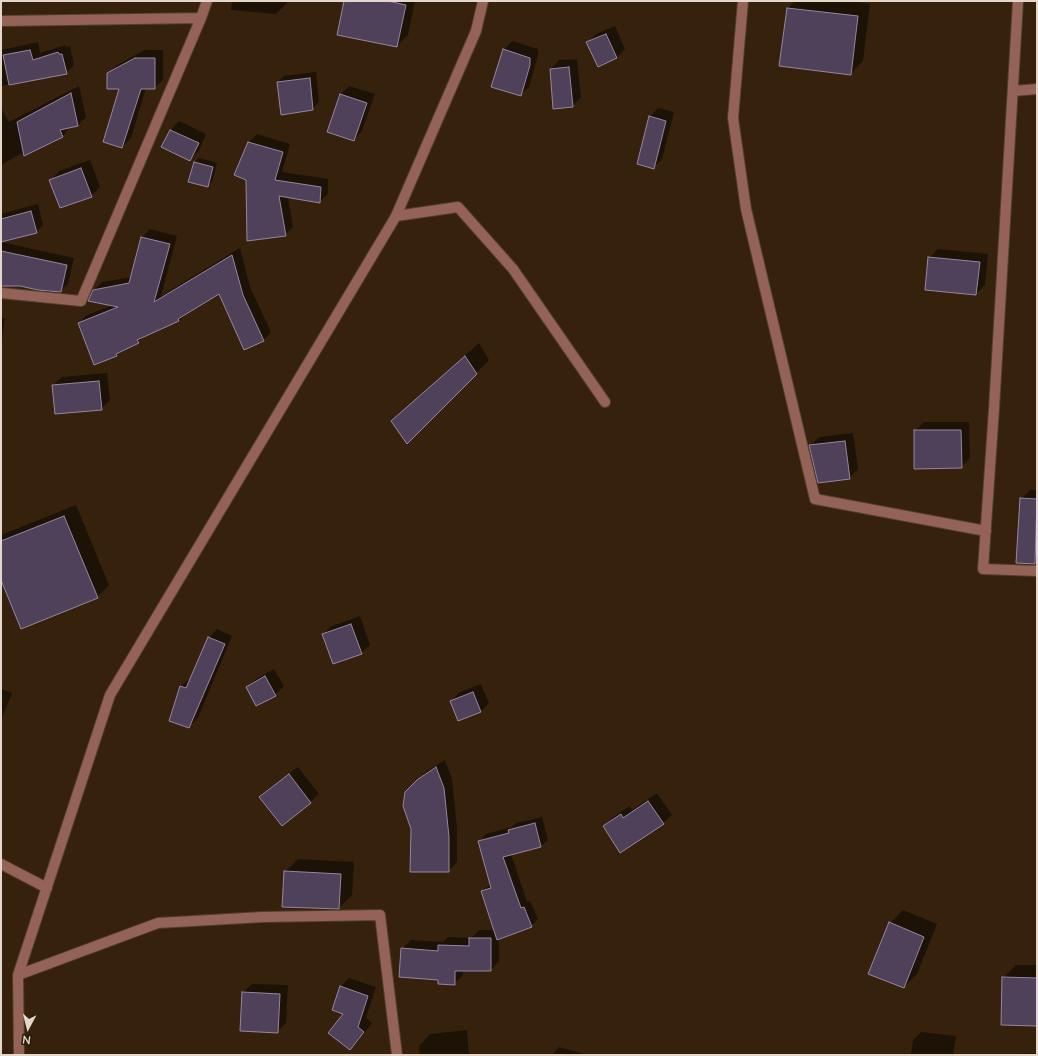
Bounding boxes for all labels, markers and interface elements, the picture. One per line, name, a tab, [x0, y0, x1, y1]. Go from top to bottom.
north arrow	[8, 1008, 48, 1048]
text: N	[21, 1033, 31, 1047]

